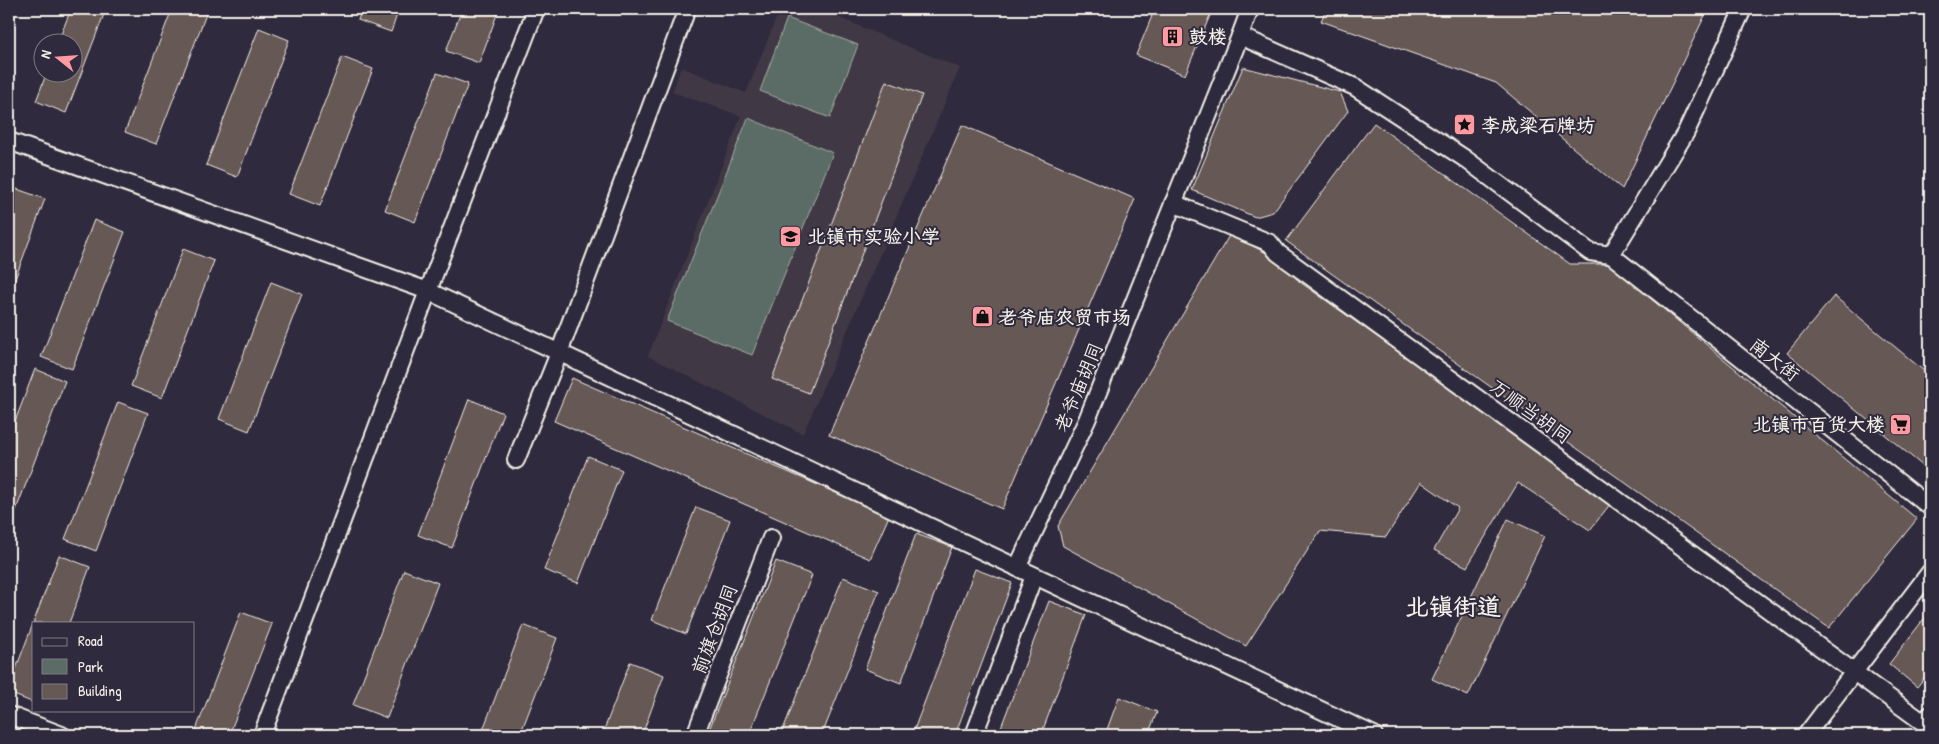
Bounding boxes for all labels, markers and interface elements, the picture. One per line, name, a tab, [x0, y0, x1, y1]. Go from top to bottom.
place label: 鼓楼	[1189, 23, 1227, 49]
building icon: 鼓楼	[1161, 24, 1185, 48]
north arrow	[32, 32, 82, 82]
text: N	[35, 47, 55, 60]
place label: 李成梁石牌坊	[1481, 112, 1595, 138]
place icon: 李成梁石牌坊	[1453, 113, 1477, 137]
place label: 北镇市实验小学	[807, 223, 940, 249]
school or university icon: 北镇市实验小学	[779, 224, 803, 248]
place label: 老爷庙农贸市场	[998, 304, 1131, 330]
shop icon: 老爷庙农贸市场	[970, 305, 994, 329]
street label: 南大街	[1745, 331, 1805, 387]
street label: 老爷庙胡同	[1047, 338, 1109, 436]
street label: 万顺当胡同	[1485, 373, 1577, 449]
place label: 北镇市百货大楼	[1752, 411, 1885, 437]
supermarket icon: 北镇市百货大楼	[1889, 412, 1913, 436]
street label: 前旗仓胡同	[685, 580, 743, 678]
district label: 北镇街道	[1405, 590, 1501, 622]
legend	[32, 622, 195, 712]
text: Road	[78, 630, 103, 651]
text: Park	[78, 656, 103, 677]
text: Building	[78, 680, 122, 701]

